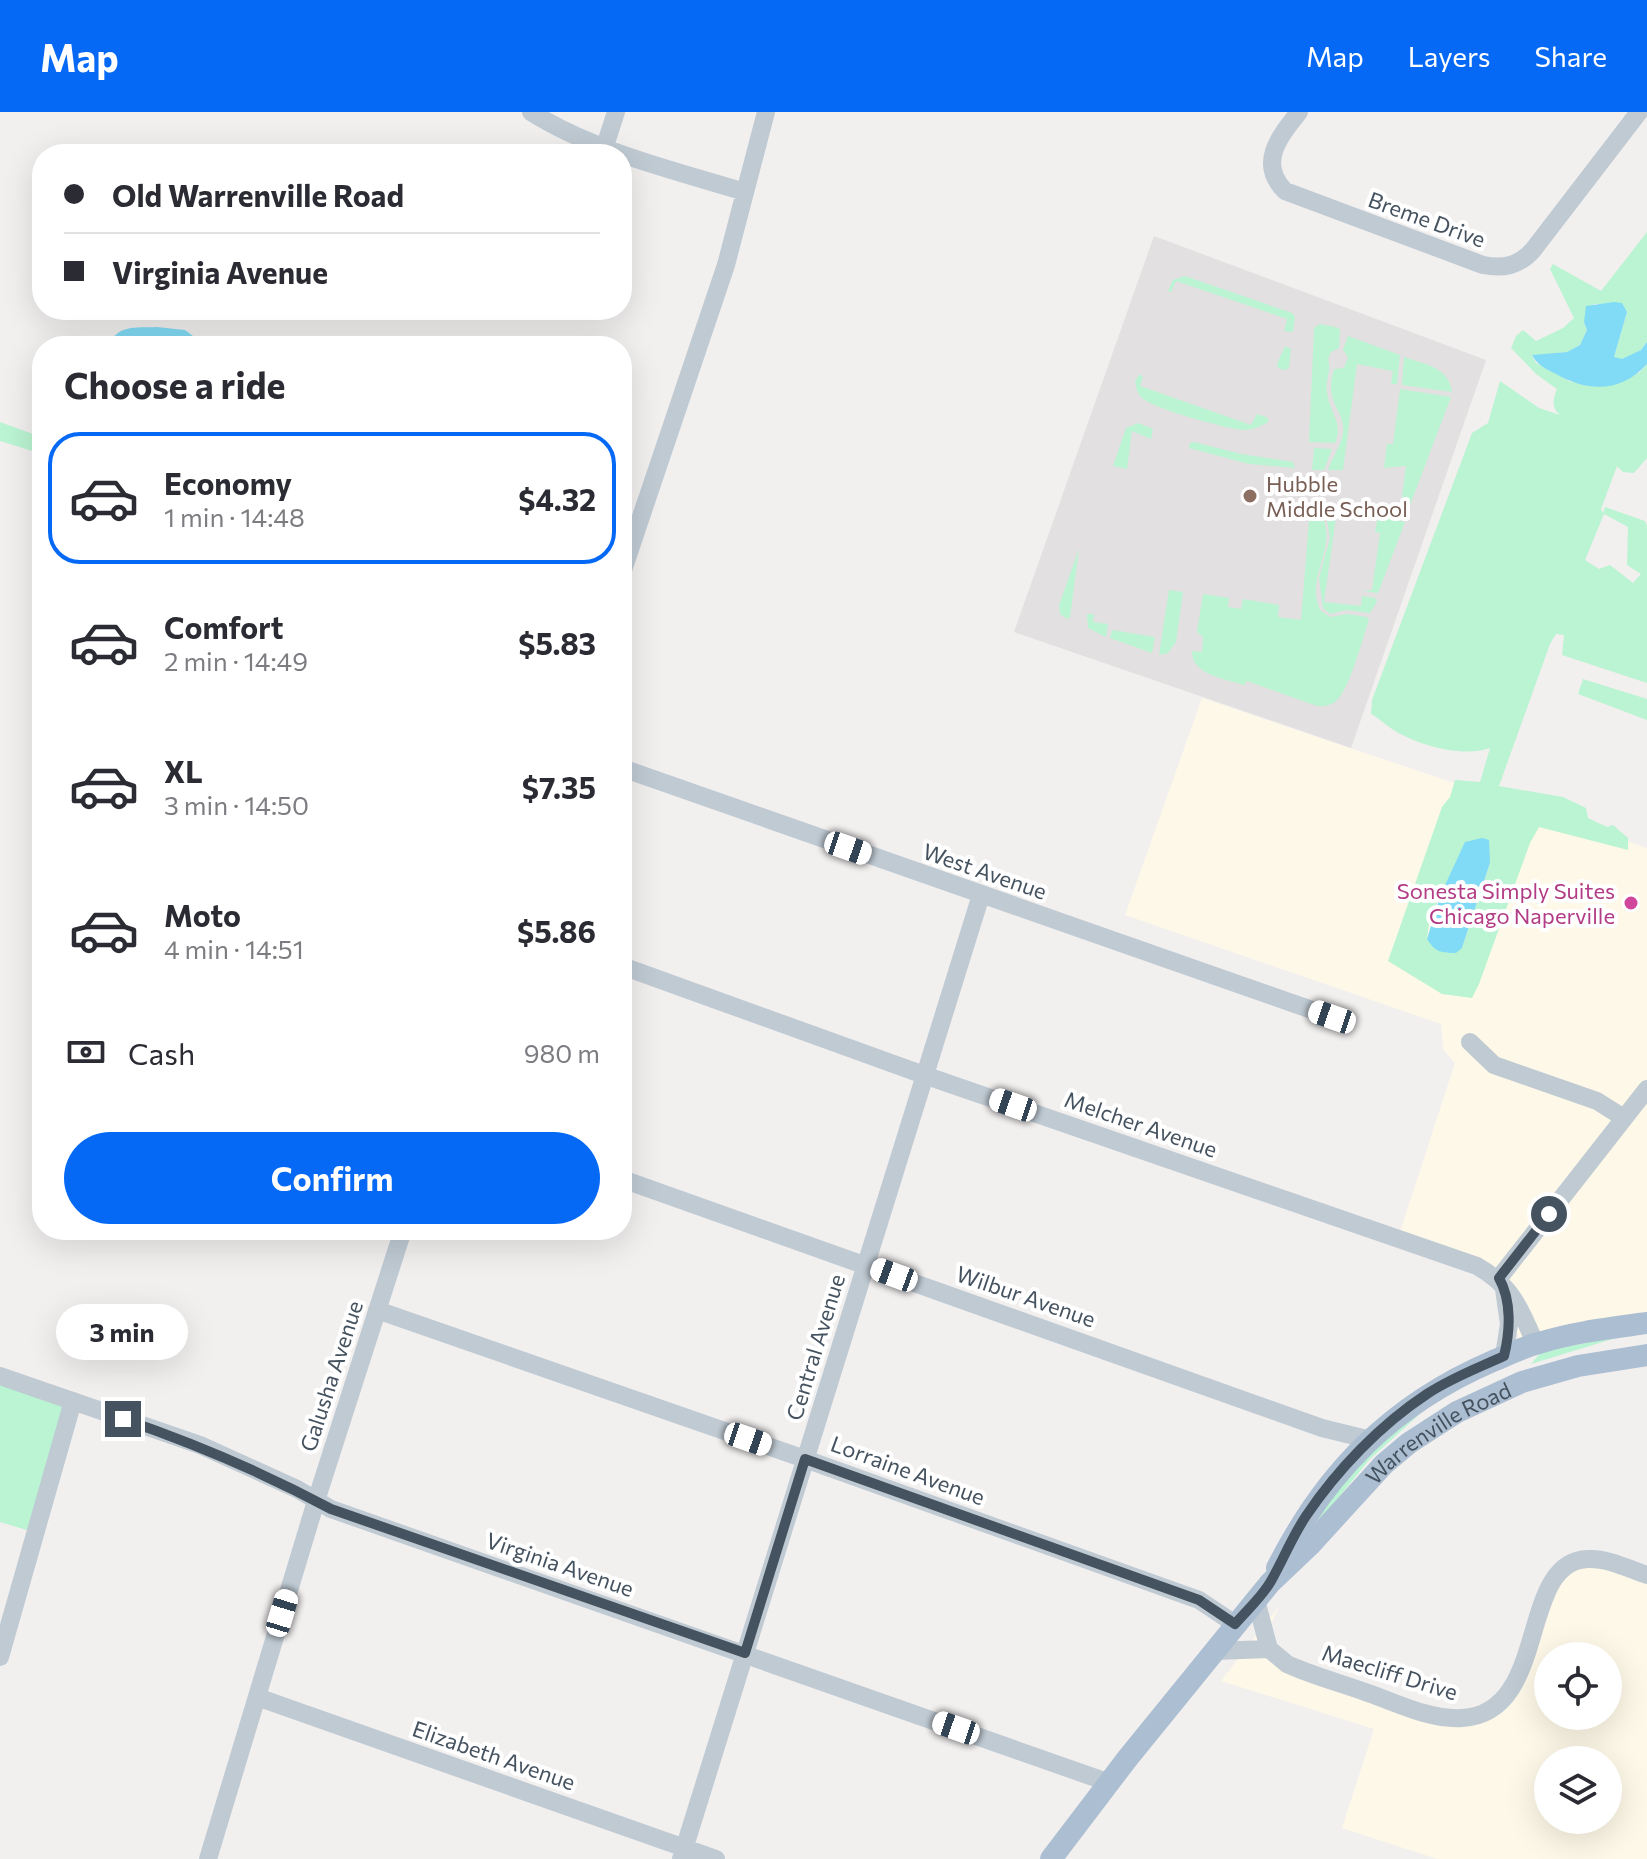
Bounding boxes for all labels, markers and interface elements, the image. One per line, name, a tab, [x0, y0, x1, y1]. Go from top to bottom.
text: Map	[40, 33, 119, 80]
text: Map	[1306, 39, 1364, 73]
text: Layers	[1408, 39, 1490, 73]
text: Share	[1534, 39, 1607, 73]
text: Old Warrenville Road	[112, 176, 404, 213]
street label: Breme Drive	[1365, 185, 1489, 253]
text: Virginia Avenue	[112, 253, 328, 290]
text: Choose a ride	[64, 362, 285, 406]
icon: car	[68, 462, 140, 534]
text: Economy	[164, 464, 292, 501]
place label: Hubble Middle School	[1266, 470, 1408, 522]
text: $4.32	[518, 480, 596, 517]
marker: Hubble Middle School	[1241, 487, 1259, 505]
text: 1 min · 14:48	[164, 501, 305, 532]
icon: car	[68, 606, 140, 678]
text: Comfort	[164, 608, 283, 645]
text: $5.83	[518, 624, 596, 661]
text: 2 min · 14:49	[164, 645, 308, 676]
icon: car	[68, 750, 140, 822]
text: XL	[164, 752, 203, 789]
text: $7.35	[522, 768, 596, 805]
text: 3 min · 14:50	[164, 789, 309, 820]
car	[821, 829, 875, 867]
street label: West Avenue	[920, 837, 1050, 905]
place label: Sonesta Simply Suites Chicago Naperville	[1397, 877, 1615, 929]
icon: car	[68, 894, 140, 966]
marker: Sonesta Simply Suites Chicago Naperville	[1622, 894, 1640, 912]
text: Moto	[164, 896, 241, 933]
text: $5.86	[517, 912, 596, 949]
text: 4 min · 14:51	[164, 933, 304, 964]
car	[1305, 998, 1359, 1036]
icon: cash	[64, 1030, 108, 1074]
text: Cash	[128, 1034, 195, 1071]
text: 980 m	[524, 1037, 600, 1068]
street label: Melcher Avenue	[1061, 1085, 1221, 1163]
car	[986, 1086, 1040, 1124]
button: Confirm	[64, 1132, 600, 1224]
route start	[1531, 1196, 1567, 1232]
car	[867, 1256, 921, 1294]
street label: Wilbur Avenue	[953, 1260, 1099, 1332]
street label: Central Avenue	[780, 1271, 850, 1423]
street label: Galusha Avenue	[294, 1297, 368, 1455]
callout: 3 min	[57, 1303, 189, 1359]
text: 3 min	[89, 1316, 155, 1347]
street label: Warrenville Road	[1359, 1376, 1515, 1489]
route end	[105, 1401, 141, 1437]
car	[721, 1420, 775, 1458]
street label: Lorraine Avenue	[827, 1430, 989, 1510]
street label: Virginia Avenue	[483, 1526, 637, 1602]
car	[264, 1587, 300, 1639]
street label: Maecliff Drive	[1319, 1639, 1461, 1705]
map controls	[1534, 1642, 1622, 1834]
button: locate	[1534, 1642, 1622, 1730]
car	[929, 1709, 983, 1747]
street label: Elizabeth Avenue	[409, 1715, 579, 1795]
button: layers	[1534, 1746, 1622, 1834]

